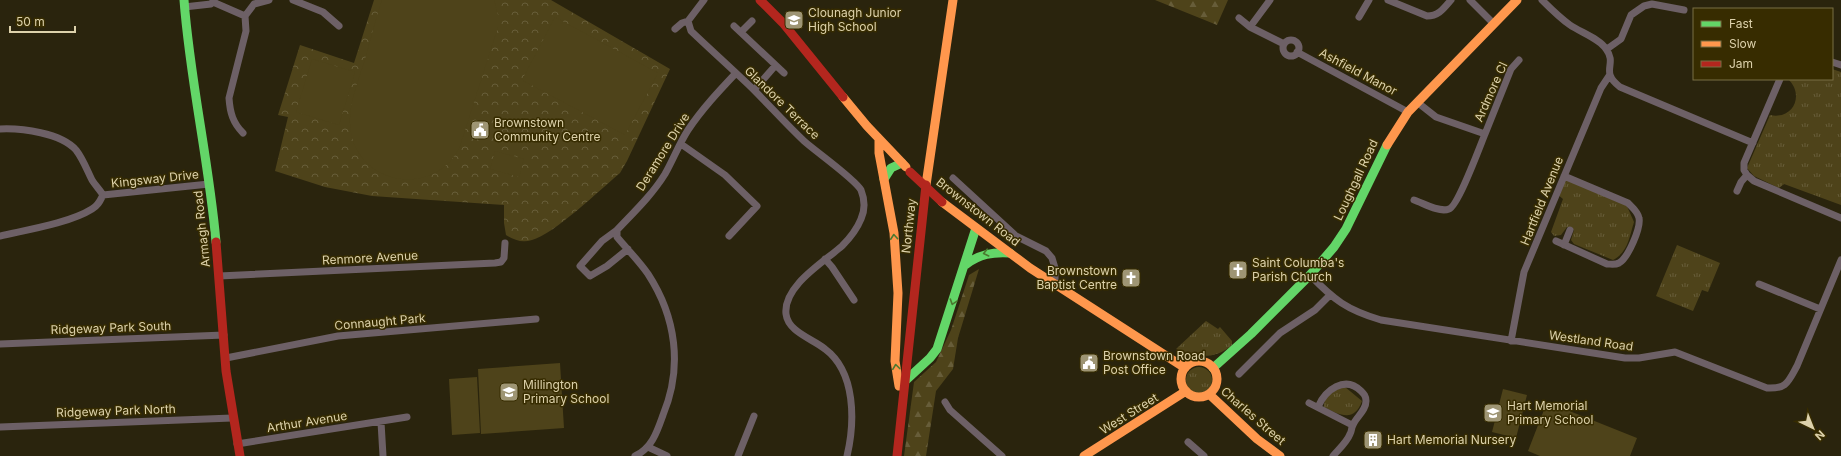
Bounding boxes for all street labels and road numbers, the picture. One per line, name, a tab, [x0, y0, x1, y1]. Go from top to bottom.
street label: Ashfield Manor	[1317, 45, 1400, 99]
street label: Ardmore Cl	[1471, 60, 1510, 124]
street label: Glandore Terrace	[742, 63, 823, 142]
street label: Deramore Drive	[633, 110, 693, 193]
street label: Loughgall Road	[1330, 137, 1381, 223]
street label: Hartfield Avenue	[1517, 154, 1566, 247]
street label: Kingsway Drive	[110, 166, 200, 191]
street label: Brownstown Road	[933, 174, 1023, 249]
street label: Armagh Road	[190, 190, 213, 268]
street label: Northway	[898, 198, 919, 254]
street label: Renmore Avenue	[322, 247, 418, 268]
street label: Connaught Park	[334, 310, 427, 333]
street label: Ridgeway Park South	[50, 318, 172, 337]
street label: Westland Road	[1548, 327, 1634, 354]
street label: Charles Street	[1218, 383, 1289, 448]
street label: West Street	[1097, 390, 1161, 437]
street label: Ridgeway Park North	[56, 401, 176, 420]
street label: Arthur Avenue	[266, 408, 348, 435]

